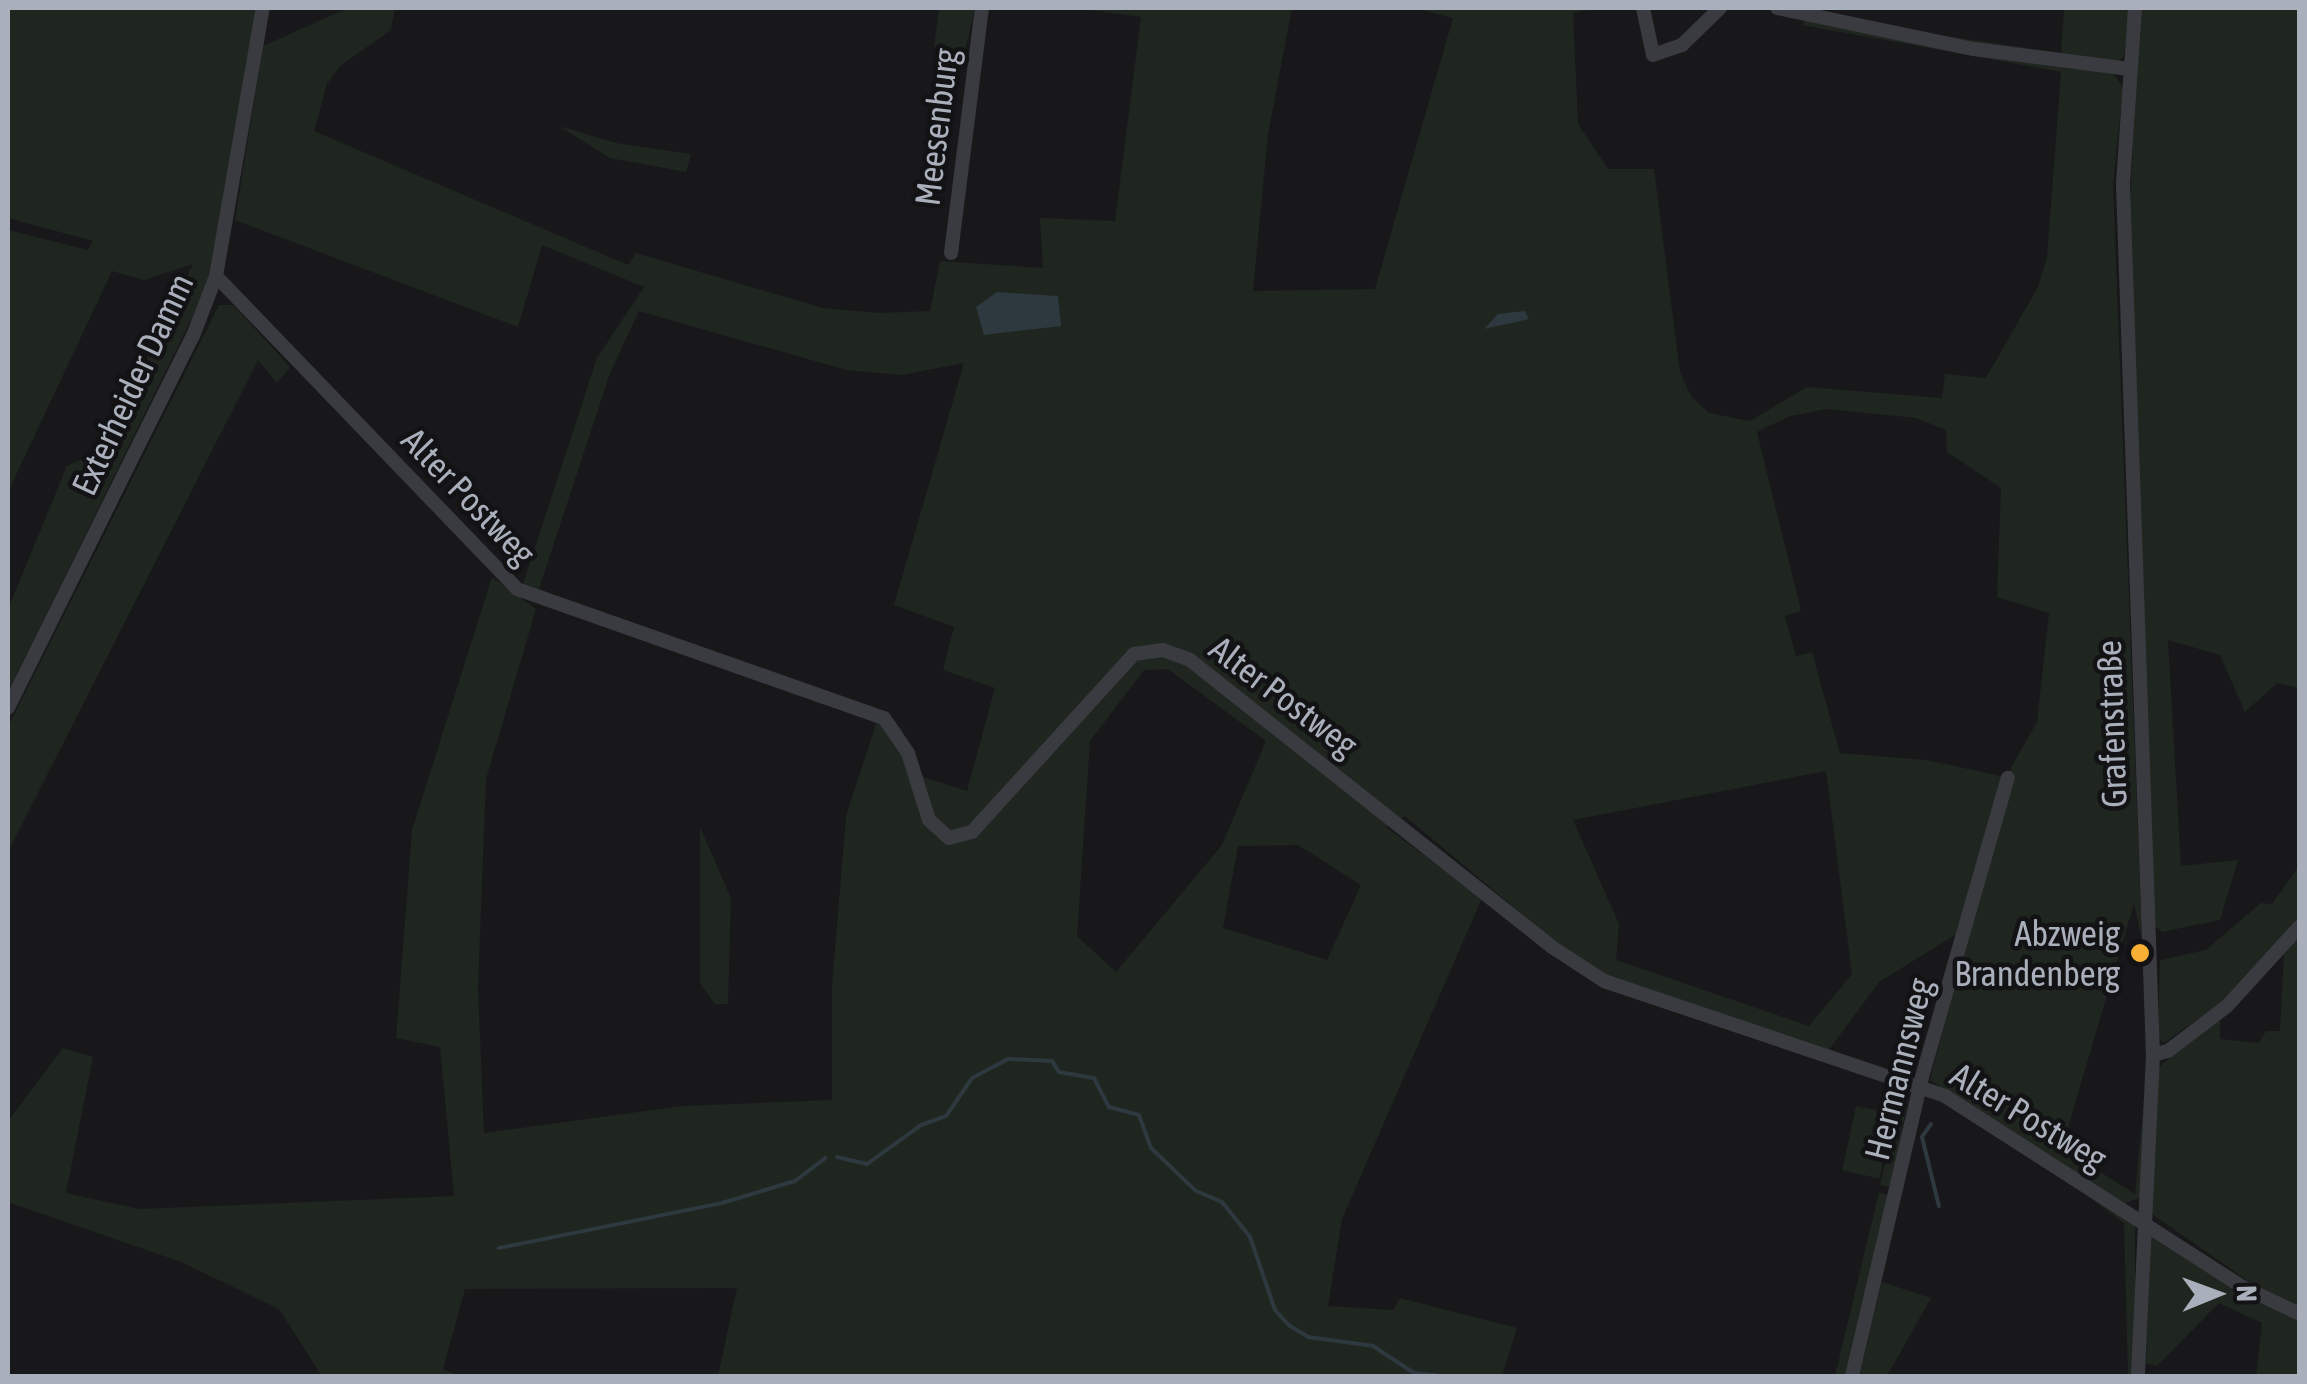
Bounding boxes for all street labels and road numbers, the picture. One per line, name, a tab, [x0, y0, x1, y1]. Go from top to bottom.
street label: Meesenburg	[906, 46, 966, 208]
street label: Exterheider Damm	[62, 266, 202, 502]
street label: Alter Postweg	[393, 419, 545, 573]
street label: Alter Postweg	[1202, 627, 1366, 765]
street label: Grafenstraße	[2087, 639, 2135, 809]
street label: Hermannsweg	[1855, 974, 1941, 1164]
street label: Alter Postweg	[1943, 1053, 2115, 1179]

